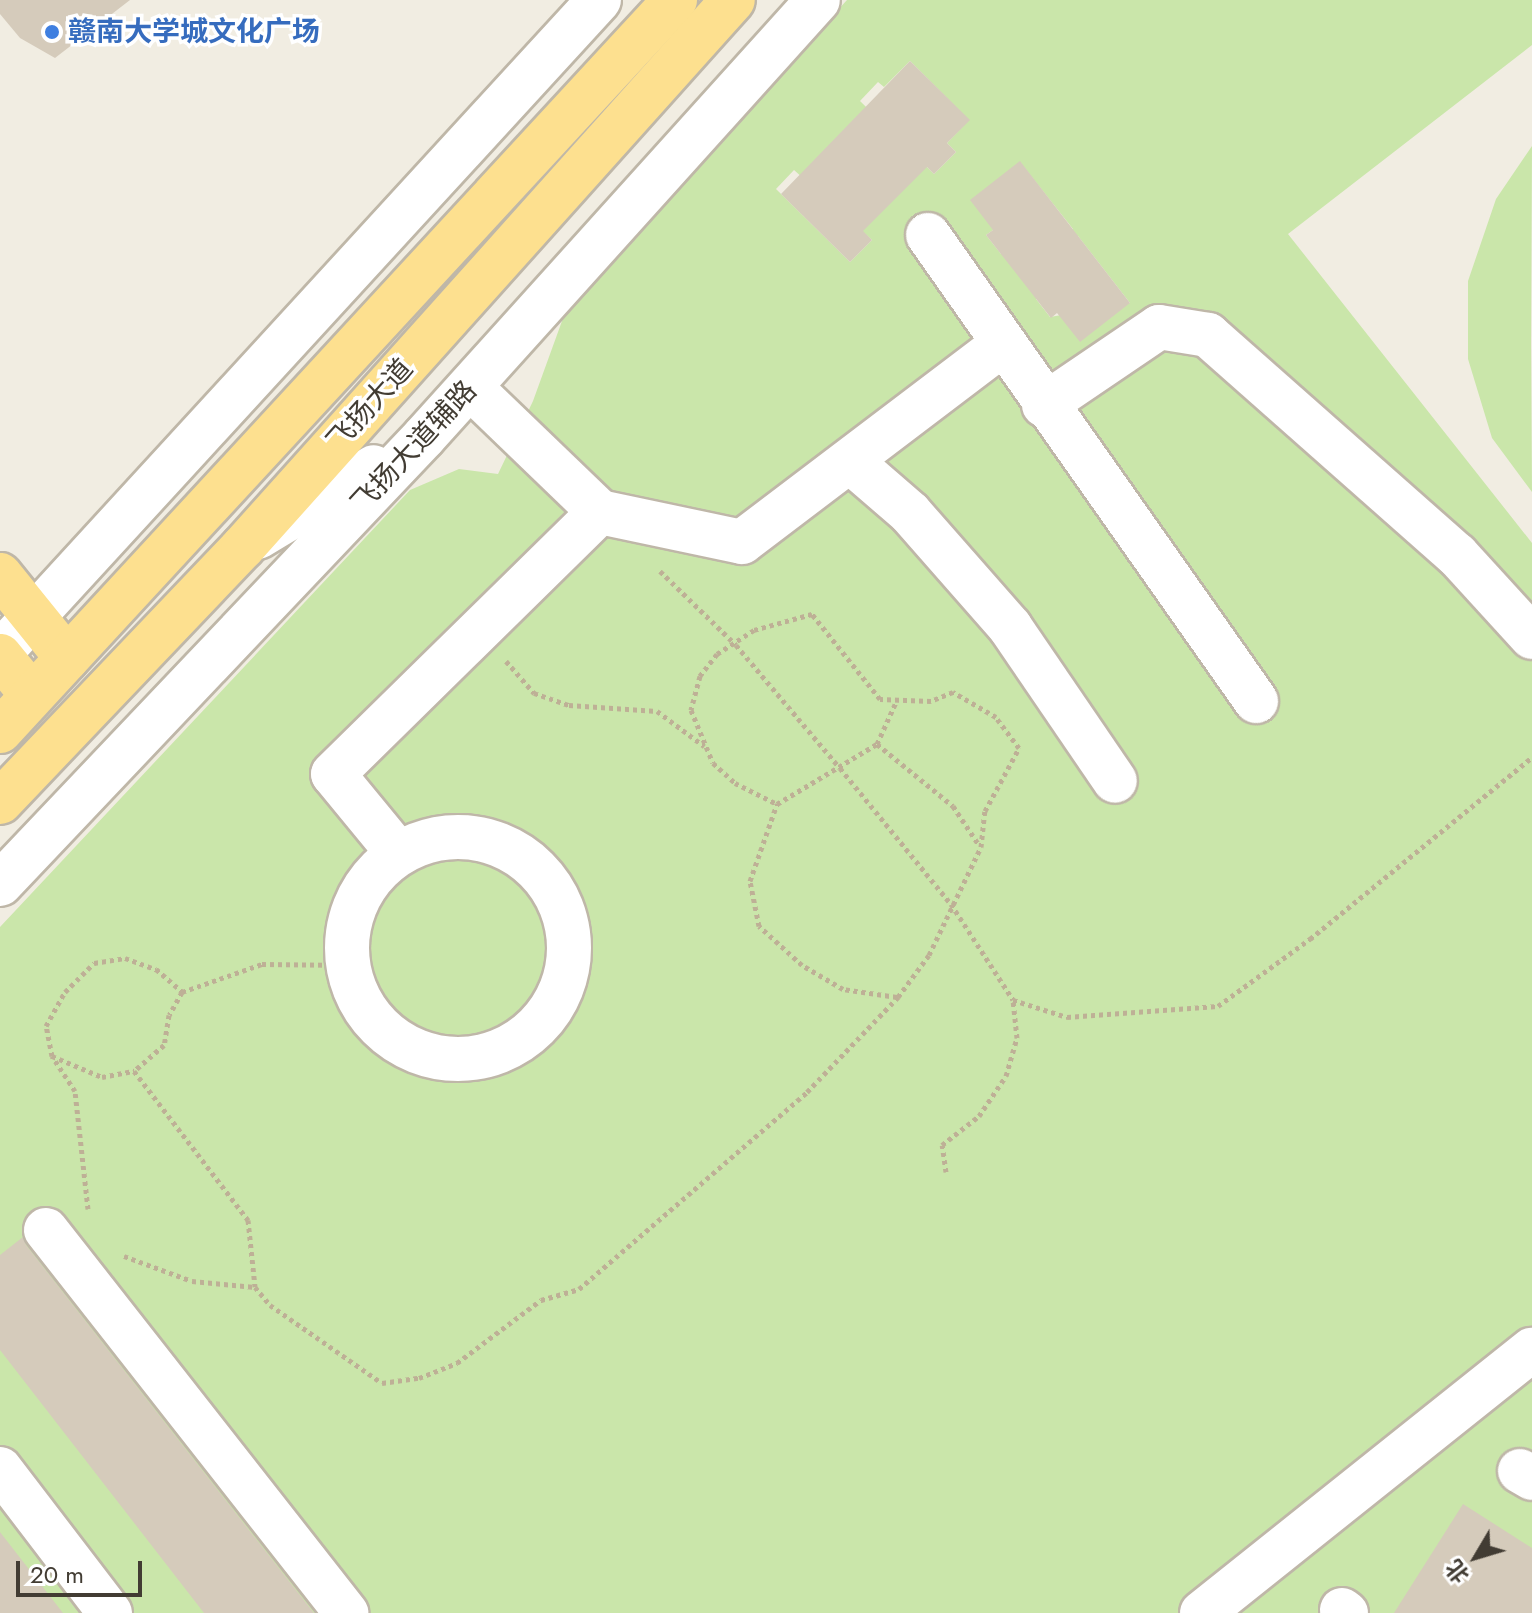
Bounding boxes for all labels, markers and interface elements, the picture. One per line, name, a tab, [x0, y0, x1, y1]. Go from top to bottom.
place label: 赣南大学城文化广场	[68, 15, 320, 49]
marker: 赣南大学城文化广场	[43, 23, 61, 41]
street label: 飞扬大道	[320, 352, 420, 458]
street label: 飞扬大道辅路	[344, 374, 484, 520]
north arrow	[1436, 1517, 1516, 1597]
scale bar	[20, 1545, 146, 1595]
text: 北	[1438, 1553, 1476, 1590]
text: 20 m	[30, 1557, 84, 1592]

